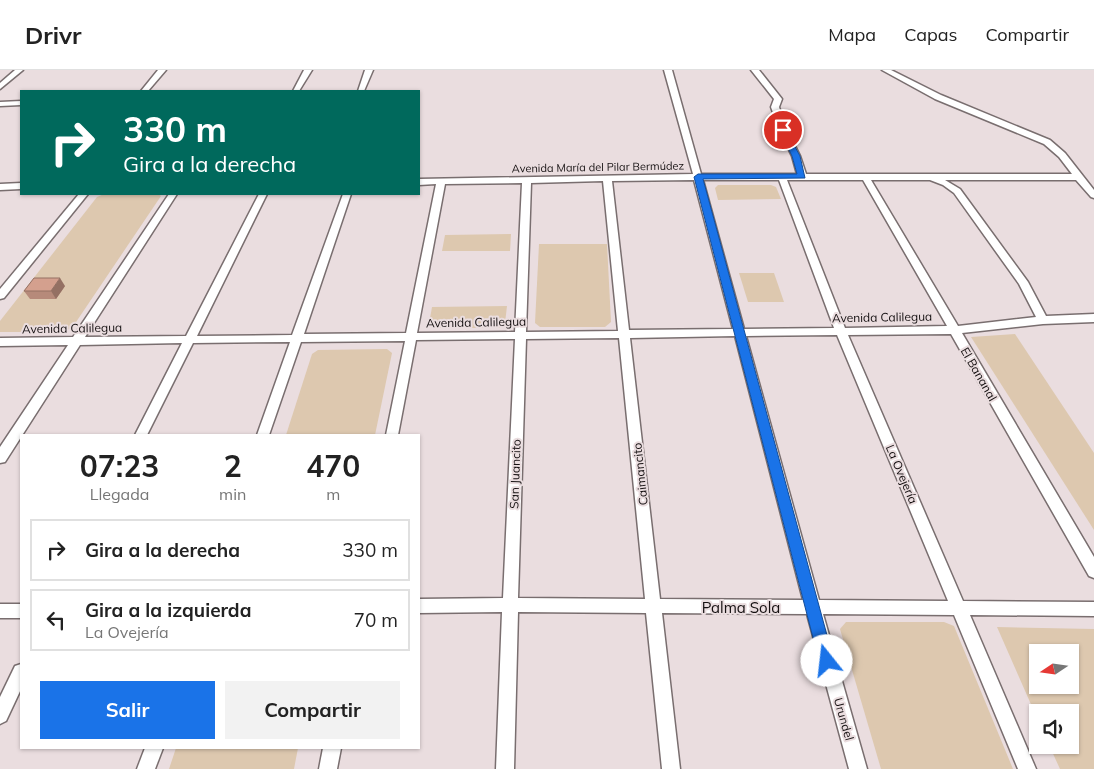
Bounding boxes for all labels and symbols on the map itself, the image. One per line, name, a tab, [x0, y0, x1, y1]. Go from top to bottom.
pin	[762, 109, 804, 151]
street label: Avenida María del Pilar Bermúdez	[512, 158, 685, 176]
street label: Avenida Calilegua	[832, 309, 932, 325]
street label: Avenida Calilegua	[426, 314, 526, 330]
street label: Avenida Calilegua	[22, 320, 122, 336]
street label: El Bananal	[958, 344, 1000, 404]
street label: San Juancito	[506, 439, 524, 509]
street label: Caimancito	[629, 442, 651, 506]
street label: La Ovejería	[883, 442, 921, 506]
street label: Palma Sola	[702, 598, 780, 617]
position arrow	[800, 634, 852, 686]
north arrow	[1029, 644, 1079, 694]
street label: Urundel	[831, 696, 857, 742]

